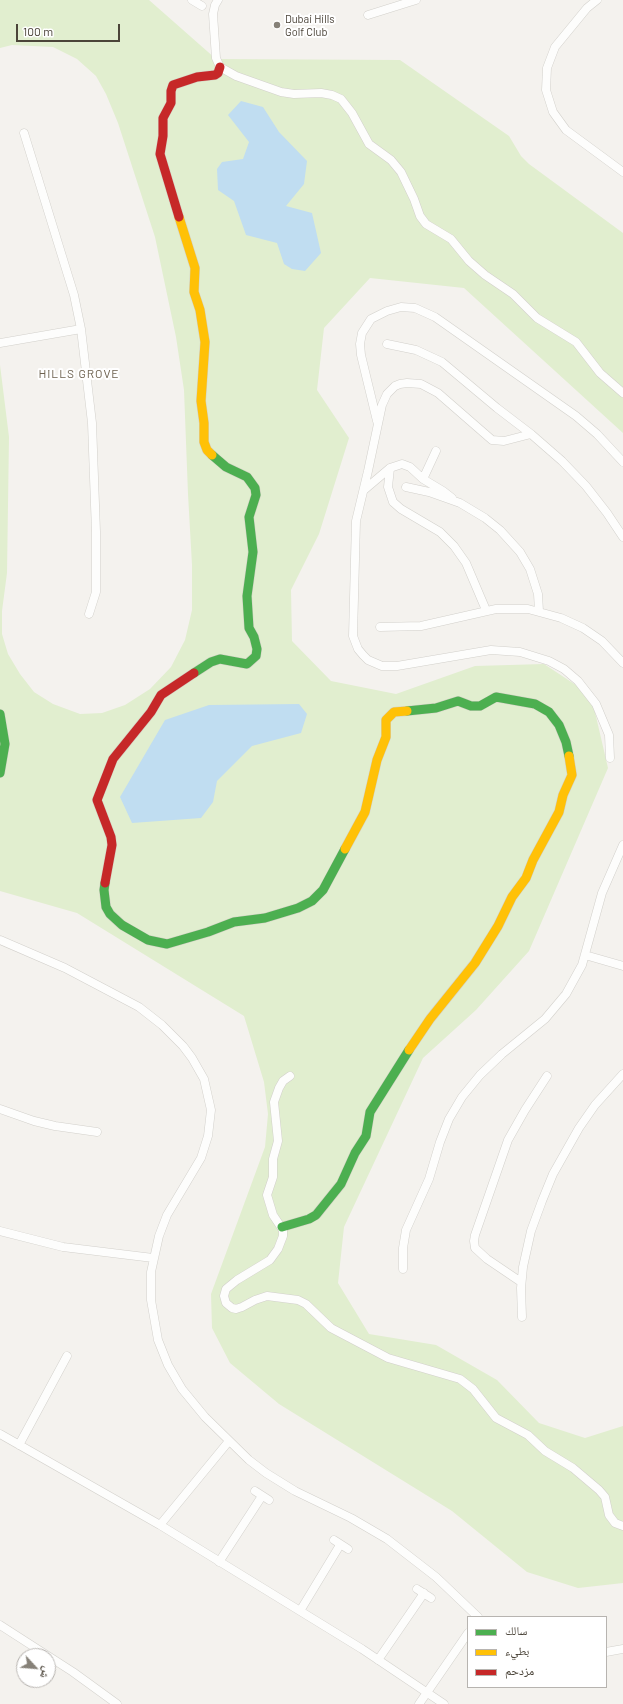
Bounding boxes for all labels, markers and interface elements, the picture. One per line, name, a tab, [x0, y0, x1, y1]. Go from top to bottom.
place label: Dubai Hills Golf Club	[285, 12, 335, 38]
scale bar	[18, 16, 122, 42]
marker: Dubai Hills Golf Club	[272, 20, 282, 30]
text: 100 m	[23, 24, 53, 38]
district label: HILLS GROVE	[38, 367, 120, 381]
legend	[467, 1616, 607, 1688]
text: سالك	[505, 1623, 527, 1637]
text: بطيء	[505, 1643, 529, 1657]
north arrow	[16, 1648, 56, 1688]
text: مزدحم	[505, 1663, 534, 1677]
text: ش	[38, 1665, 55, 1681]

